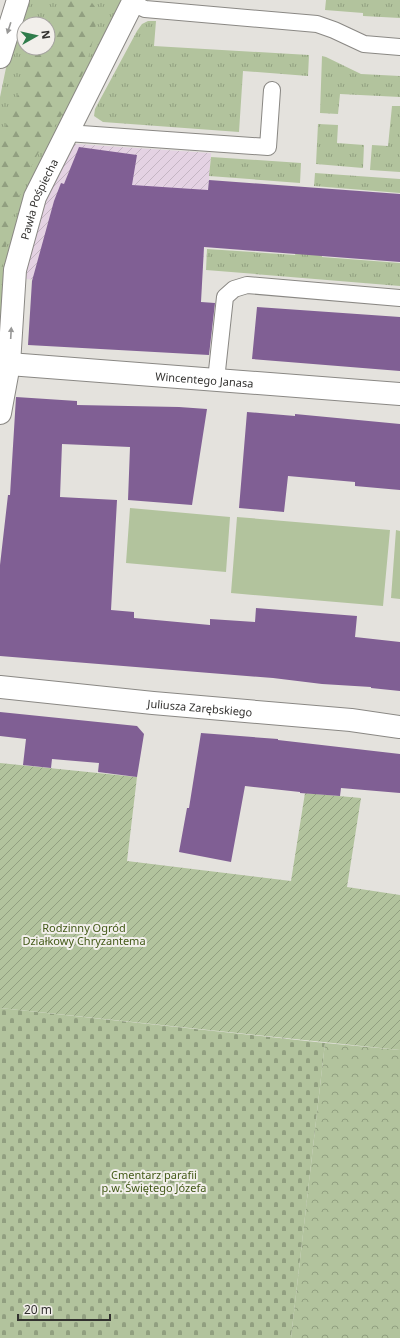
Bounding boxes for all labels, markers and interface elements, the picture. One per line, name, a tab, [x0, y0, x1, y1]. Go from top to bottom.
north arrow	[16, 16, 56, 56]
one-way arrow	[6, 23, 12, 35]
text: N	[38, 29, 54, 40]
street label: Pawła Pośpiecha	[16, 156, 61, 241]
one-way arrow	[8, 327, 15, 339]
street label: Wincentego Janasa	[155, 368, 254, 390]
street label: Juliusza Zarębskiego	[146, 695, 253, 719]
park label: Rodzinny Ogród Działkowy Chryzantema	[22, 920, 146, 948]
park label: Cmentarz parafii p.w. Świętego Józefa	[102, 1167, 206, 1195]
scale bar	[18, 1296, 110, 1322]
text: 20 m	[24, 1301, 52, 1318]

